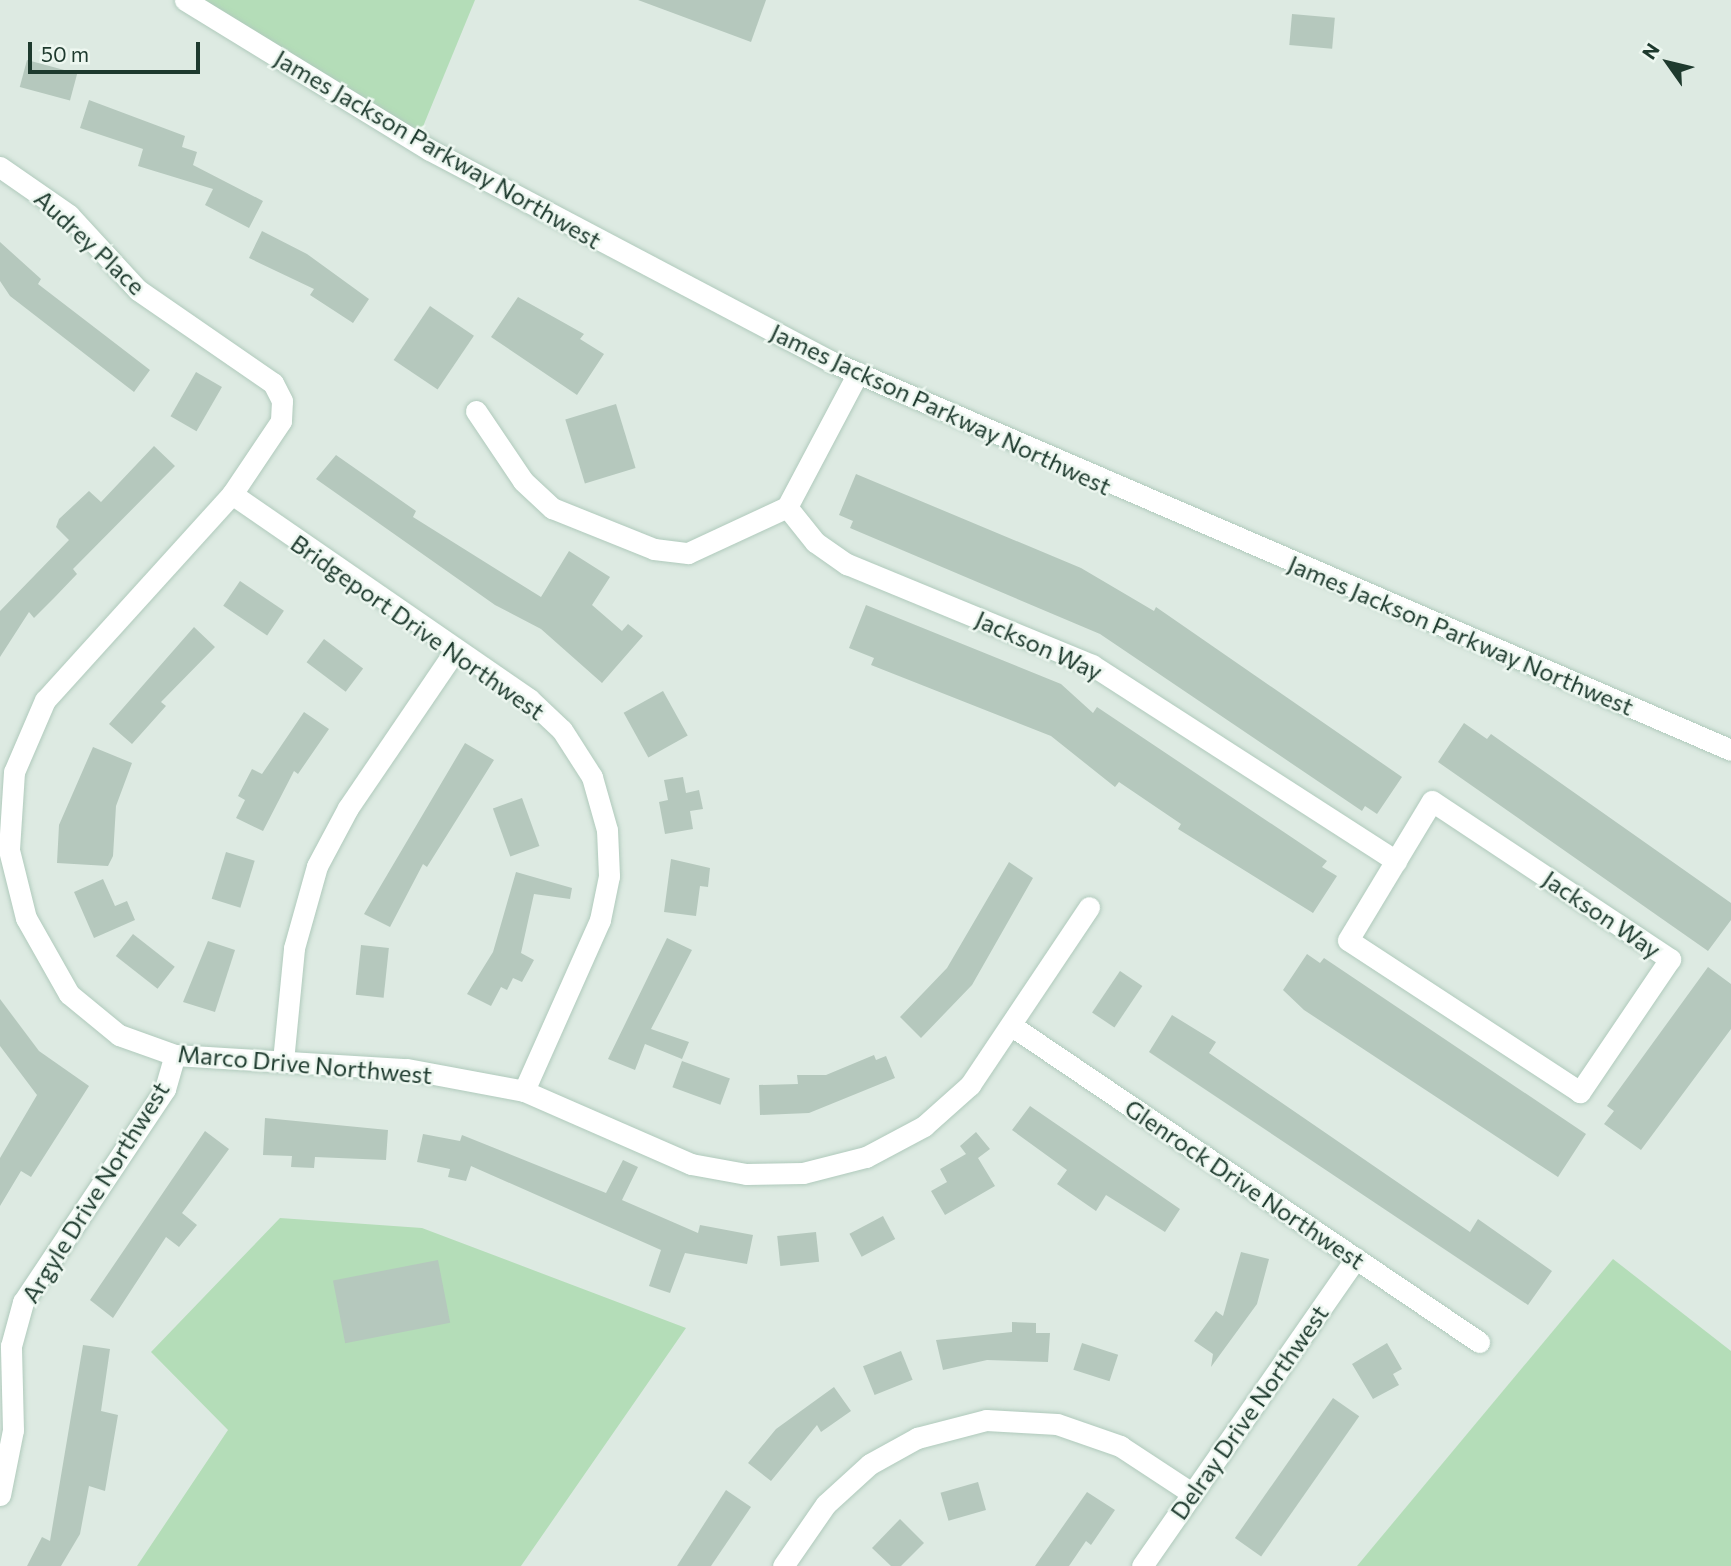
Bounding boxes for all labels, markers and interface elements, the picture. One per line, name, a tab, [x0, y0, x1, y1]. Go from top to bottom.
scale bar	[32, 28, 203, 72]
north arrow	[1633, 28, 1703, 98]
text: N	[1637, 39, 1664, 63]
text: 50 m	[41, 41, 89, 66]
street label: James Jackson Parkway Northwest	[269, 43, 607, 255]
street label: Audrey Place	[29, 184, 151, 300]
street label: James Jackson Parkway Northwest	[766, 317, 1116, 501]
street label: Bridgeport Drive Northwest	[286, 528, 550, 726]
street label: James Jackson Parkway Northwest	[1284, 549, 1638, 721]
street label: Jackson Way	[971, 604, 1107, 686]
street label: Jackson Way	[1538, 864, 1666, 964]
street label: Marco Drive Northwest	[177, 1039, 433, 1089]
street label: Argyle Drive Northwest	[15, 1076, 175, 1308]
street label: Glenrock Drive Northwest	[1120, 1093, 1370, 1275]
street label: Delray Drive Northwest	[1164, 1299, 1334, 1525]

